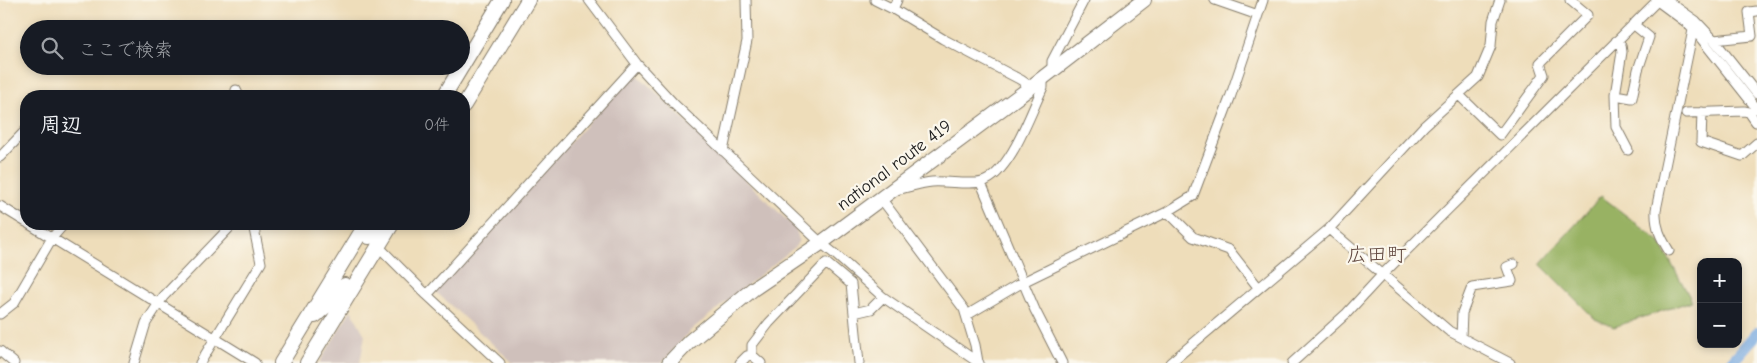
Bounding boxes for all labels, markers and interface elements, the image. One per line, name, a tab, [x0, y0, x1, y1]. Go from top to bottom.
search box	[20, 20, 470, 75]
icon: search	[38, 34, 66, 62]
text: ここで検索	[78, 39, 173, 61]
text: 周辺	[40, 113, 82, 137]
text: 0件	[424, 116, 450, 134]
street label: national route 419	[833, 116, 956, 215]
district label: 広田町	[1347, 243, 1407, 266]
map controls	[1697, 258, 1742, 348]
button: +	[1697, 258, 1742, 303]
button: −	[1697, 303, 1742, 348]

